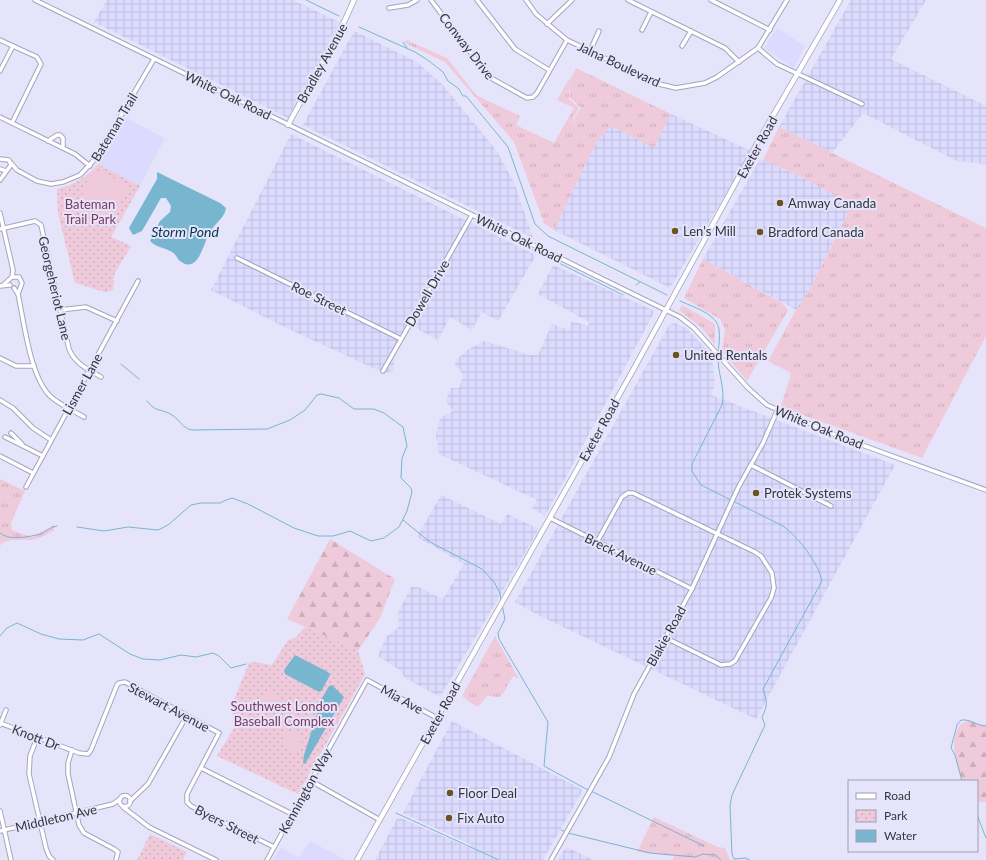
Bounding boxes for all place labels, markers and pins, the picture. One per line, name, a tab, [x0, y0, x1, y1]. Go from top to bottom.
place label: Amway Canada	[788, 195, 876, 211]
marker: Amway Canada	[775, 198, 785, 208]
place label: Len's Mill	[683, 223, 736, 239]
place label: Bradford Canada	[768, 224, 864, 240]
marker: Len's Mill	[670, 226, 680, 236]
marker: Bradford Canada	[755, 227, 765, 237]
place label: United Rentals	[684, 347, 768, 363]
marker: United Rentals	[671, 350, 681, 360]
place label: Protek Systems	[764, 485, 852, 501]
marker: Protek Systems	[751, 488, 761, 498]
place label: Floor Deal	[458, 785, 517, 801]
marker: Floor Deal	[445, 788, 455, 798]
place label: Fix Auto	[457, 810, 505, 826]
marker: Fix Auto	[444, 813, 454, 823]

